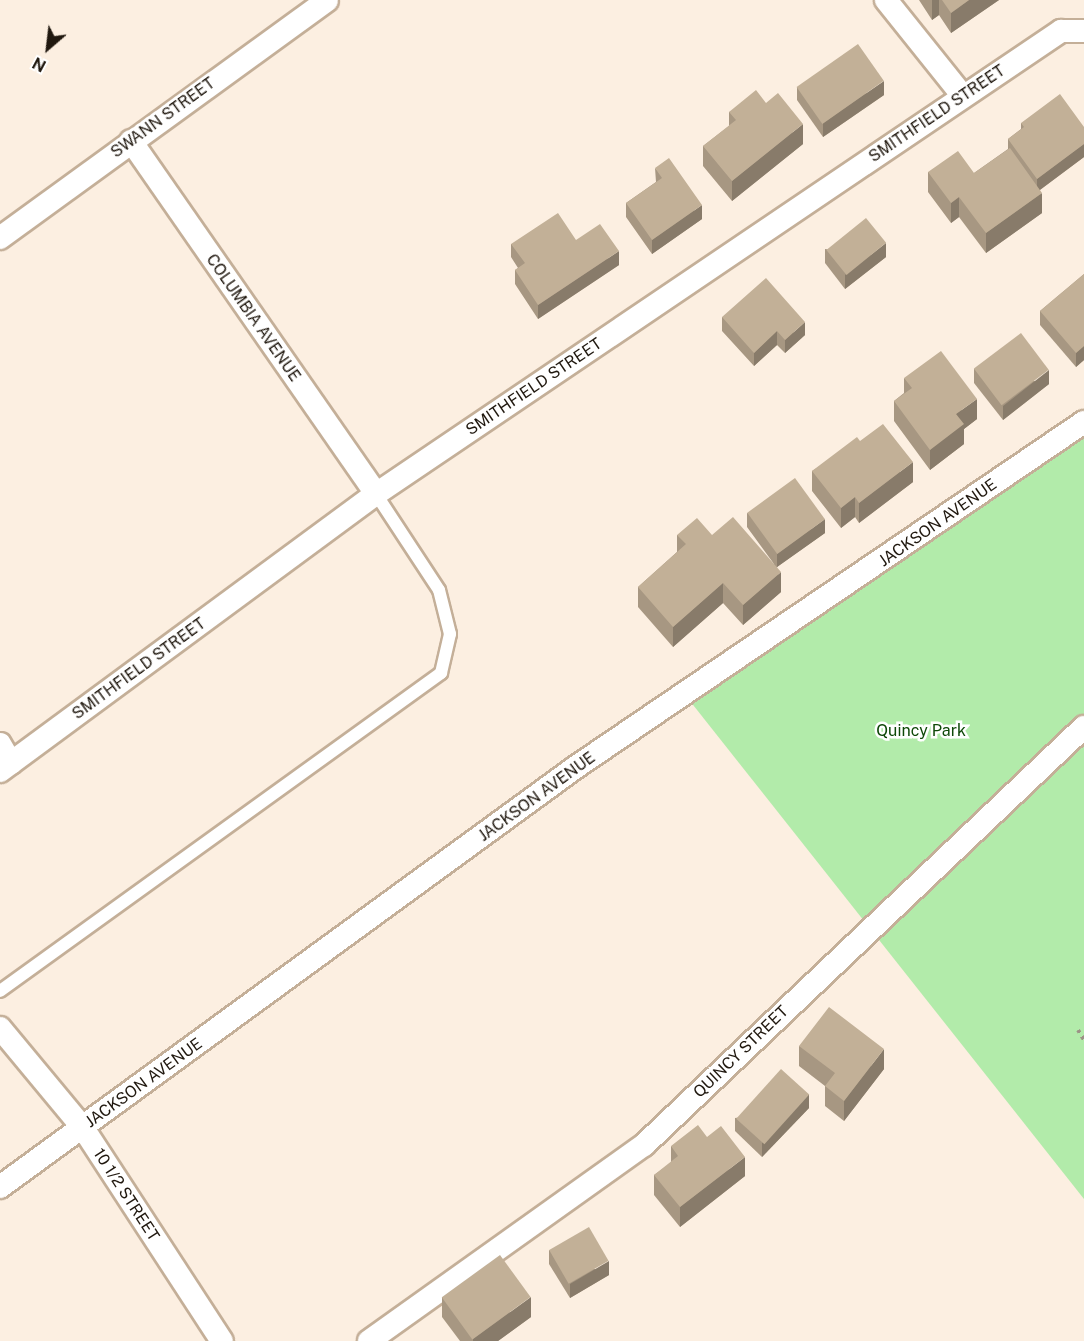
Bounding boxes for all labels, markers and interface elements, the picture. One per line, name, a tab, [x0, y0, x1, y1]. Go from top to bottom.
north arrow	[18, 18, 78, 78]
text: N	[29, 53, 49, 76]
street label: SMITHFIELD STREET	[865, 61, 1009, 167]
street label: SWANN STREET	[107, 74, 219, 162]
street label: COLUMBIA AVENUE	[202, 251, 304, 385]
street label: SMITHFIELD STREET	[462, 334, 606, 440]
street label: JACKSON AVENUE	[875, 475, 1001, 571]
street label: SMITHFIELD STREET	[69, 614, 209, 724]
park label: Quincy Park	[876, 721, 966, 741]
street label: JACKSON AVENUE	[475, 748, 599, 846]
street label: QUINCY STREET	[690, 1002, 792, 1102]
street label: JACKSON AVENUE	[82, 1034, 206, 1132]
street label: 10 1/2 STREET	[89, 1145, 163, 1245]

